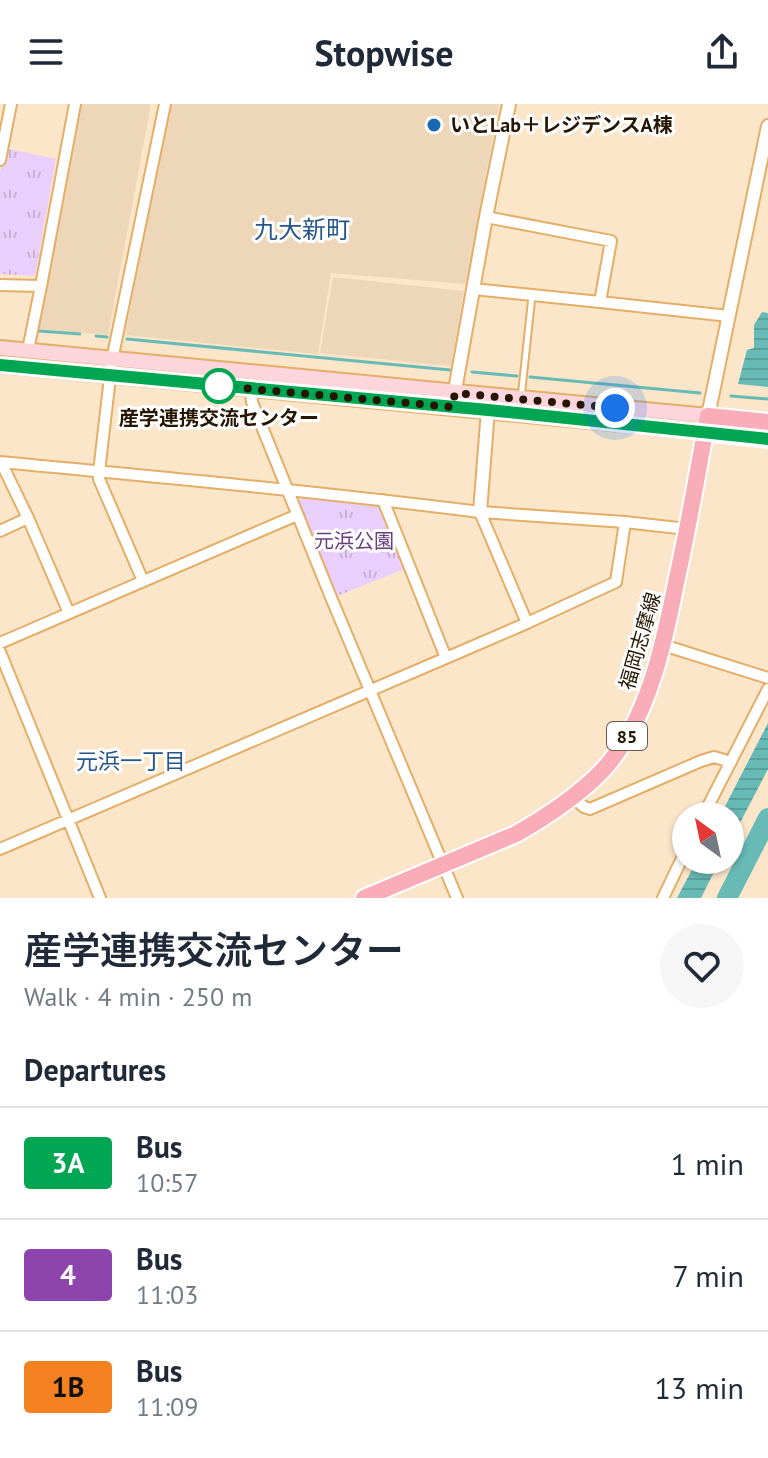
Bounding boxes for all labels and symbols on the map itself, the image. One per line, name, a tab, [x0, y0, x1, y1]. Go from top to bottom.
place label: いとLab＋レジデンスA棟	[450, 112, 673, 138]
marker: いとLab＋レジデンスA棟	[425, 116, 443, 134]
district label: 九大新町	[254, 214, 350, 245]
marker: 産学連携交流センター	[202, 369, 236, 403]
your location	[595, 388, 635, 428]
place label: 産学連携交流センター	[119, 405, 319, 431]
park label: 元浜公園	[314, 528, 394, 554]
street label: 福岡志摩線	[614, 589, 666, 693]
road number: 85	[607, 722, 647, 750]
district label: 元浜一丁目	[76, 747, 186, 775]
north arrow	[672, 802, 744, 874]

